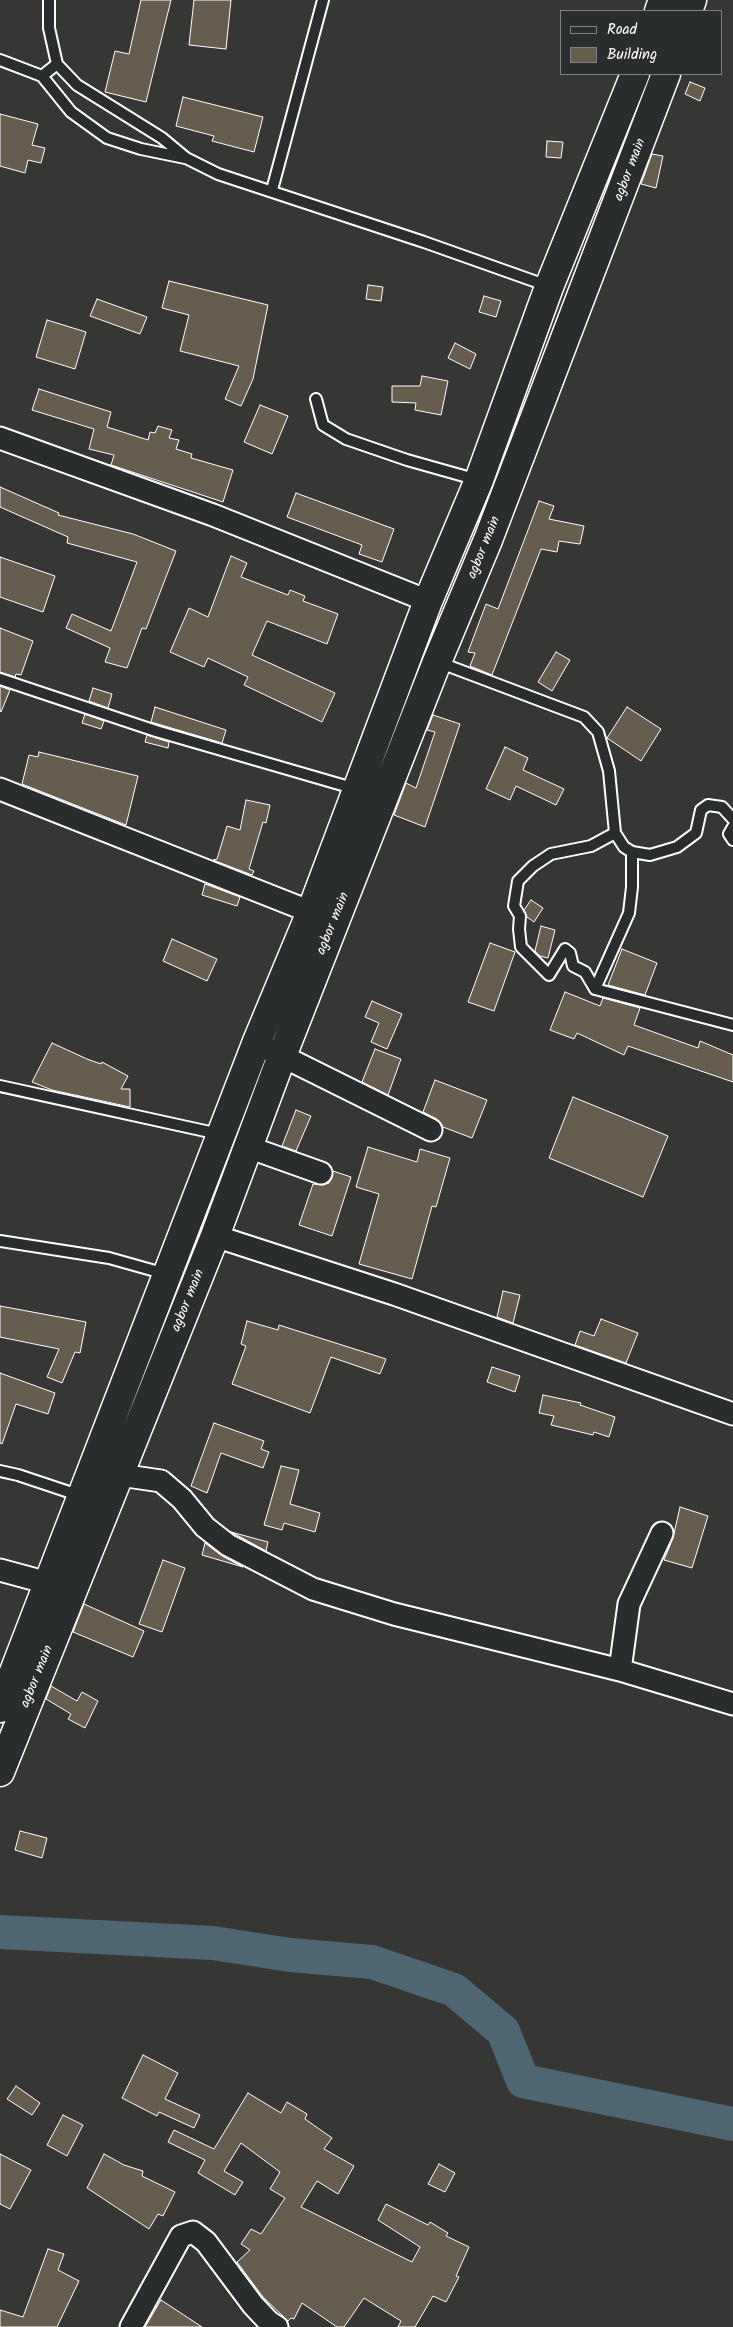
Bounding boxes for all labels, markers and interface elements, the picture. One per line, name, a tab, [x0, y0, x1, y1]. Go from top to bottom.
legend	[560, 10, 723, 75]
text: Road	[607, 18, 637, 42]
text: Building	[607, 43, 657, 67]
street label: agbor main	[611, 136, 651, 204]
street label: agbor main	[465, 514, 505, 582]
street label: agbor main	[314, 890, 354, 958]
street label: agbor main	[169, 1267, 209, 1335]
street label: agbor main	[18, 1643, 58, 1711]

